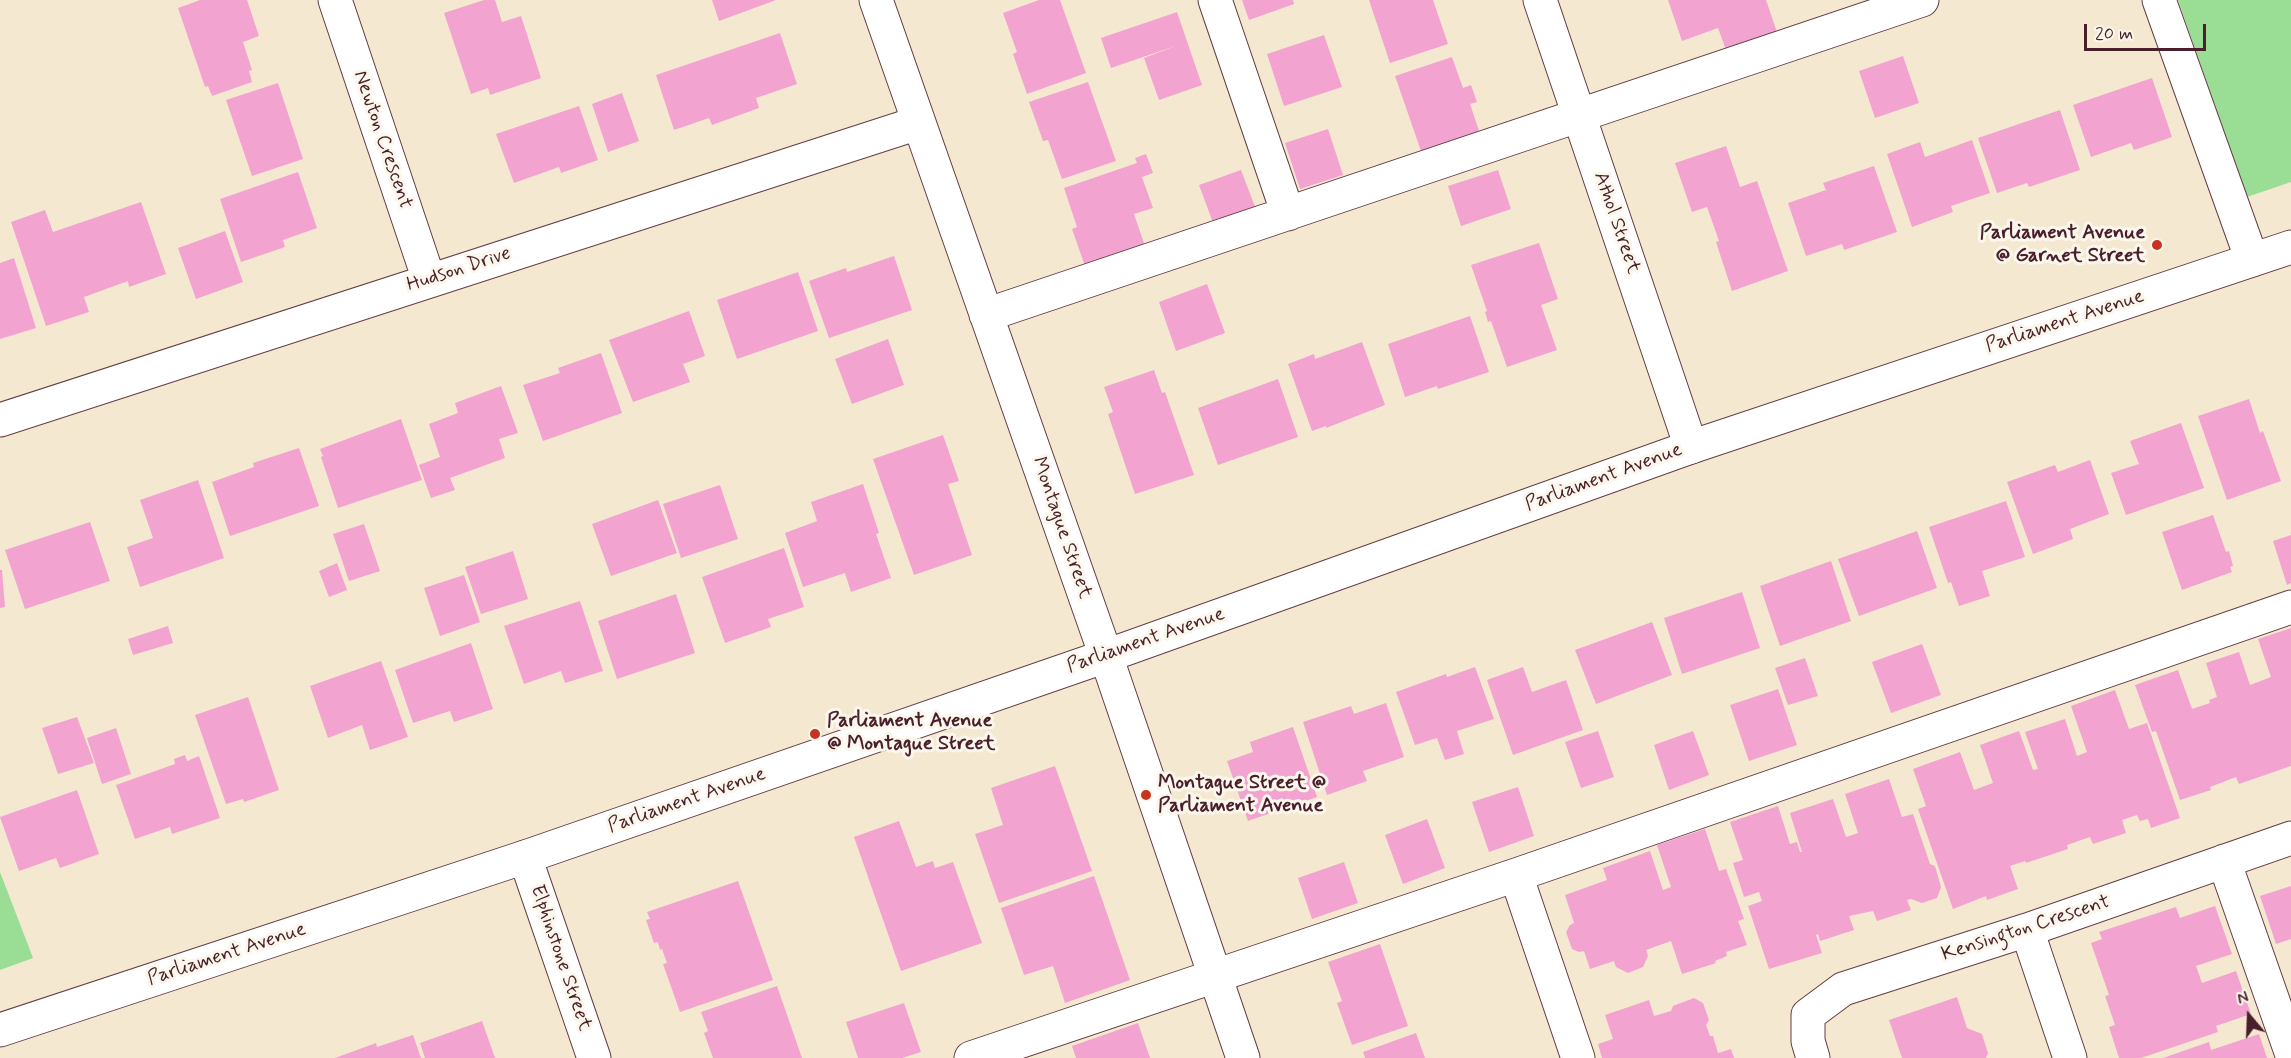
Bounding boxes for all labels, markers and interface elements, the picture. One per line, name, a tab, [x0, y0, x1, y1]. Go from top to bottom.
scale bar	[2087, 12, 2208, 50]
text: 20 m	[2095, 22, 2133, 46]
street label: Newton Crescent	[347, 68, 417, 212]
street label: Athol Street	[1587, 169, 1645, 277]
place label: Parliament Avenue @ Garnet Street	[1980, 222, 2145, 269]
marker: Parliament Avenue @ Garnet Street	[2150, 238, 2164, 252]
street label: Hudson Drive	[404, 242, 514, 298]
street label: Parliament Avenue	[1983, 285, 2147, 359]
street label: Parliament Avenue	[1522, 438, 1686, 518]
street label: Montague Street	[1026, 454, 1096, 602]
street label: Parliament Avenue	[1064, 603, 1228, 679]
place label: Parliament Avenue @ Montague Street	[827, 710, 995, 757]
marker: Parliament Avenue @ Montague Street	[808, 727, 822, 741]
street label: Parliament Avenue	[605, 763, 769, 839]
place label: Montague Street @ Parliament Avenue	[1158, 772, 1326, 819]
marker: Montague Street @ Parliament Avenue	[1139, 788, 1153, 802]
street label: Elphinstone Street	[524, 882, 596, 1034]
street label: Kensington Crescent	[1939, 890, 2113, 968]
street label: Parliament Avenue	[145, 918, 309, 992]
north arrow	[2219, 986, 2279, 1046]
text: N	[2235, 987, 2251, 1010]

